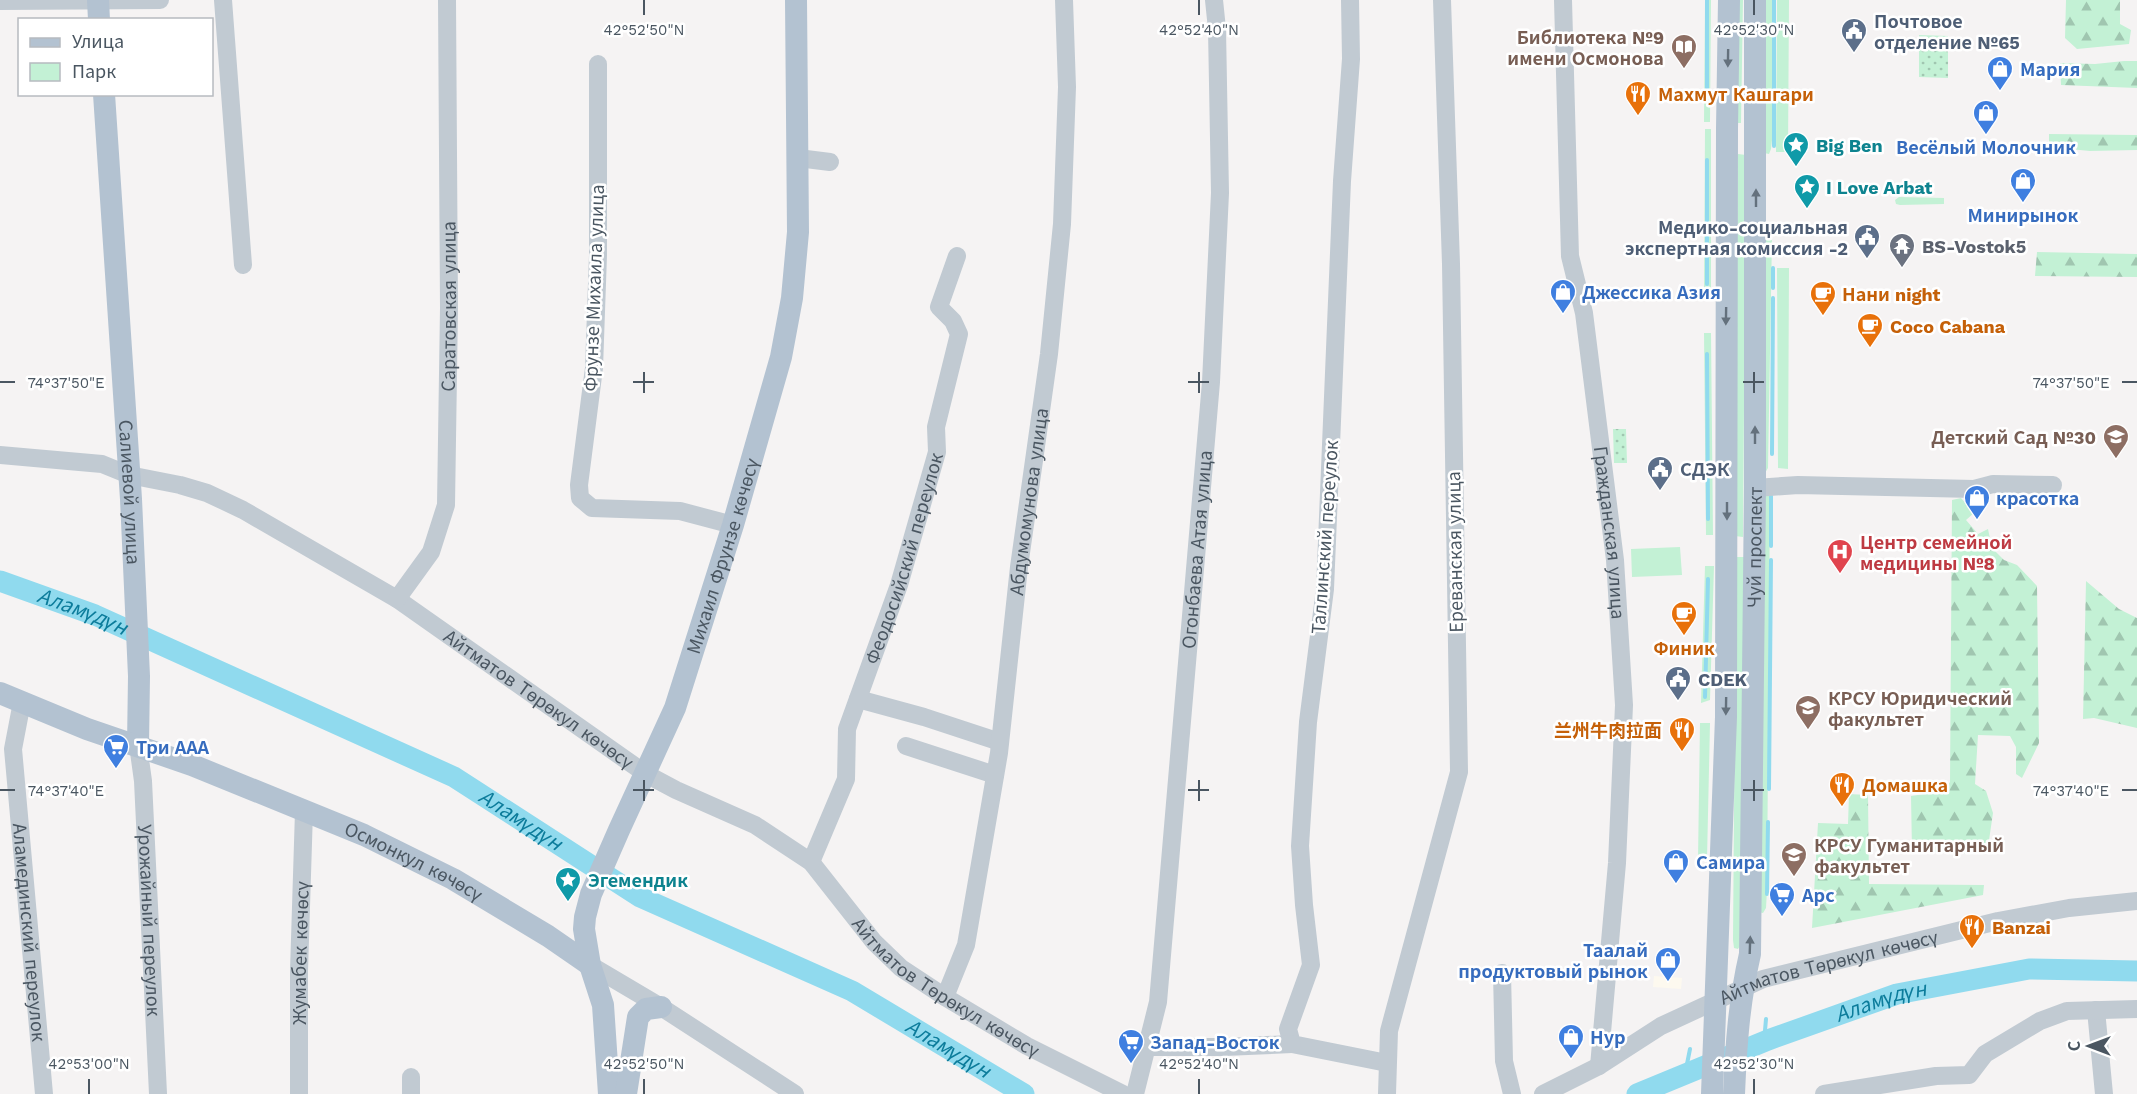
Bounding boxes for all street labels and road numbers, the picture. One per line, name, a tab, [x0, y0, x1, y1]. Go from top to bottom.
street label: Фрунзе Михаила улица	[580, 184, 608, 392]
street label: Саратовская улица	[437, 221, 460, 392]
street label: Абдумомунова улица	[1006, 407, 1052, 596]
street label: Салиевой улица	[115, 419, 144, 565]
street label: Таллинский переулок	[1308, 439, 1342, 635]
street label: Гражданская улица	[1590, 445, 1629, 620]
street label: Феодосийский переулок	[861, 450, 947, 667]
street label: Огонбаева Атая улица	[1178, 450, 1216, 649]
street label: Михаил Фрунзе көчөсү	[682, 456, 762, 656]
street label: Ереванская улица	[1443, 471, 1467, 633]
street label: Чуй проспект	[1743, 486, 1766, 608]
street label: Айтматов Төрөкул көчөсү	[440, 625, 638, 773]
street label: Осмонкул көчөсү	[342, 818, 486, 905]
street label: Аламединский переулок	[9, 822, 50, 1043]
street label: Урожайный переулок	[135, 824, 165, 1017]
street label: Жумабек көчөсү	[289, 881, 312, 1025]
street label: Айтматов Төрөкул көчөсү	[848, 913, 1043, 1061]
street label: Айтматов Төрөкул көчөсү	[1716, 926, 1940, 1008]

